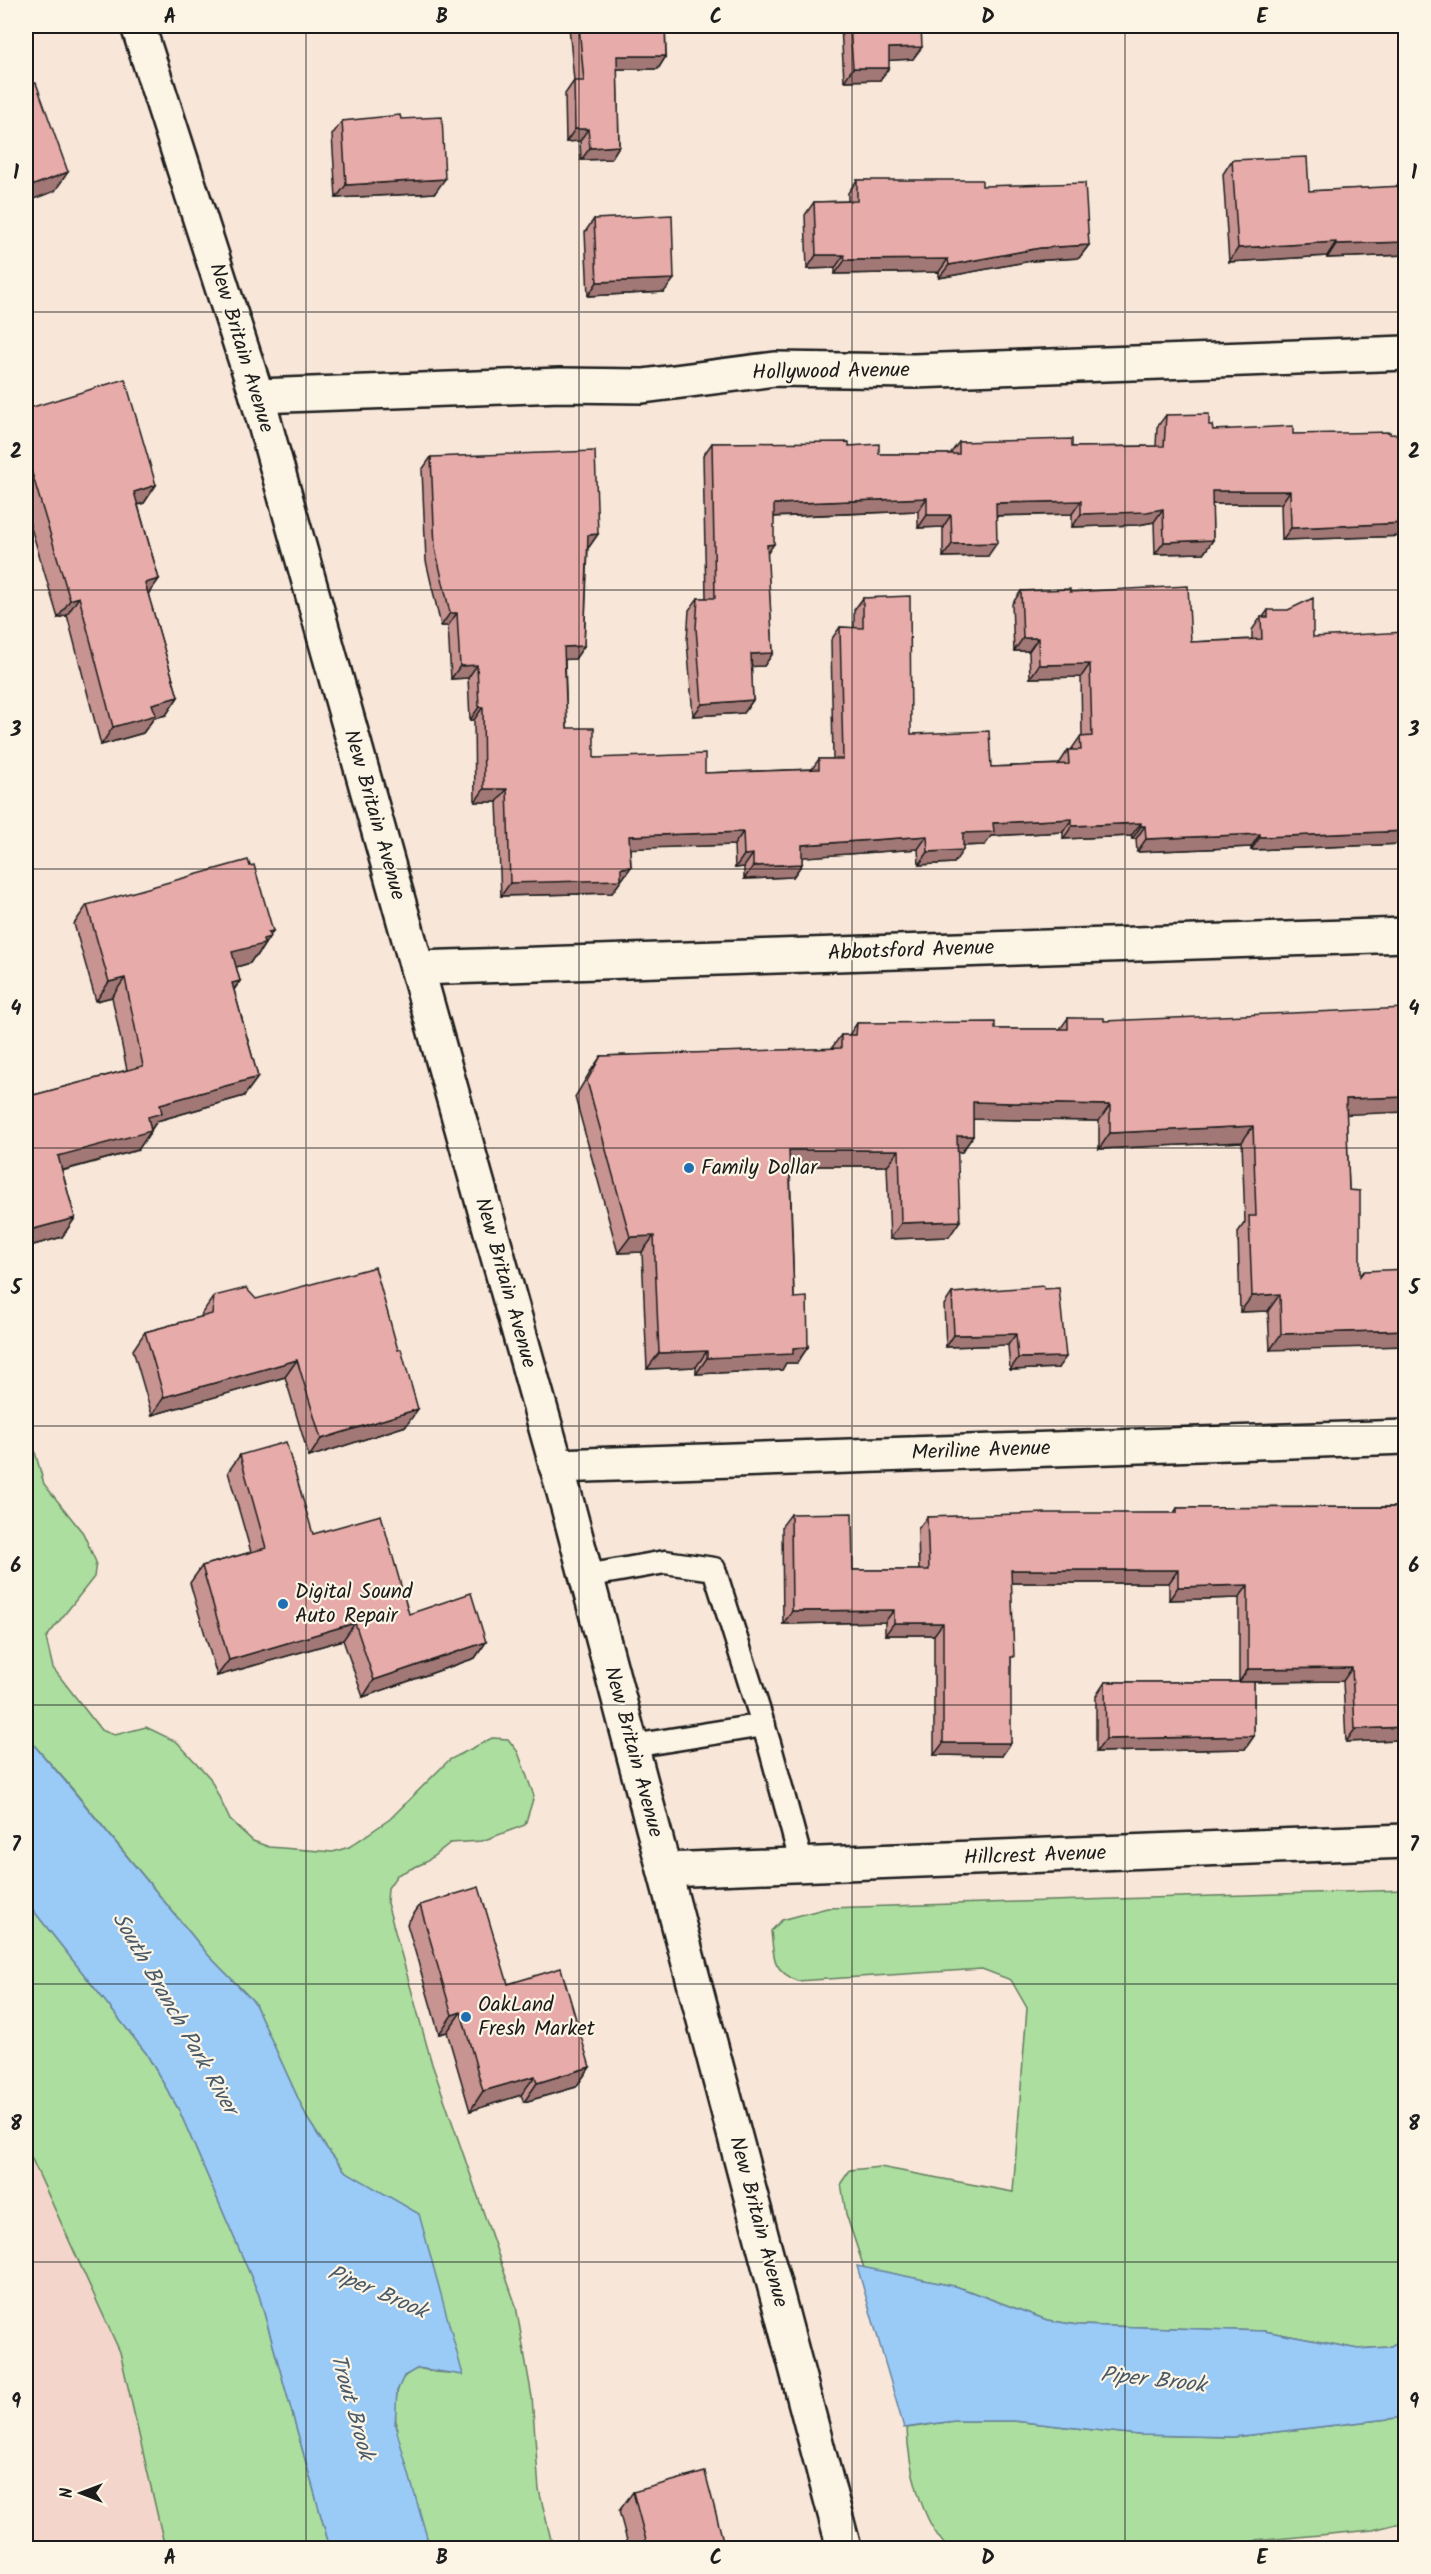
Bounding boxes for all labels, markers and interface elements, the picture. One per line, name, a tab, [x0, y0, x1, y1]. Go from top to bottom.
text: A	[164, 2, 176, 34]
text: B	[436, 2, 448, 34]
text: C	[710, 2, 722, 34]
text: D	[981, 2, 995, 34]
text: E	[1256, 2, 1268, 34]
text: 1	[13, 158, 19, 190]
text: 1	[1411, 158, 1417, 190]
street label: New Britain Avenue	[199, 259, 283, 437]
street label: Hollywood Avenue	[752, 354, 911, 390]
text: 2	[10, 437, 22, 469]
text: 2	[1408, 437, 1420, 469]
text: 3	[10, 715, 22, 747]
text: 3	[1408, 715, 1420, 747]
street label: New Britain Avenue	[334, 726, 414, 905]
street label: Abbotsford Avenue	[827, 932, 995, 970]
text: 4	[11, 994, 22, 1026]
text: 4	[1409, 994, 1420, 1026]
place label: Family Dollar	[701, 1152, 818, 1185]
marker: Family Dollar	[682, 1161, 696, 1175]
street label: New Britain Avenue	[465, 1194, 545, 1373]
text: 5	[10, 1273, 23, 1305]
text: 5	[1408, 1273, 1421, 1305]
street label: Meriline Avenue	[911, 1432, 1052, 1470]
text: 6	[11, 1551, 22, 1583]
text: 6	[1409, 1551, 1420, 1583]
place label: Digital Sound Auto Repair	[295, 1576, 413, 1633]
marker: Digital Sound Auto Repair	[276, 1597, 290, 1611]
street label: New Britain Avenue	[594, 1663, 672, 1842]
text: 7	[11, 1830, 21, 1862]
text: 7	[1409, 1830, 1419, 1862]
street label: Hillcrest Avenue	[963, 1837, 1107, 1875]
water label: South Branch Park River	[102, 1906, 249, 2126]
place label: OakLand Fresh Market	[478, 1989, 596, 2046]
marker: OakLand Fresh Market	[459, 2010, 473, 2024]
text: 8	[10, 2109, 22, 2141]
text: 8	[1408, 2109, 1420, 2141]
street label: New Britain Avenue	[719, 2133, 797, 2312]
water label: Piper Brook	[322, 2256, 436, 2331]
water label: Trout Brook	[319, 2350, 384, 2468]
water label: Piper Brook	[1099, 2358, 1211, 2404]
text: 9	[11, 2387, 21, 2419]
text: 9	[1409, 2387, 1419, 2419]
north arrow	[51, 2463, 111, 2523]
text: N	[55, 2488, 80, 2498]
text: A	[164, 2543, 176, 2574]
text: B	[436, 2543, 448, 2574]
text: C	[710, 2543, 722, 2574]
text: D	[981, 2543, 995, 2574]
text: E	[1256, 2543, 1268, 2574]

